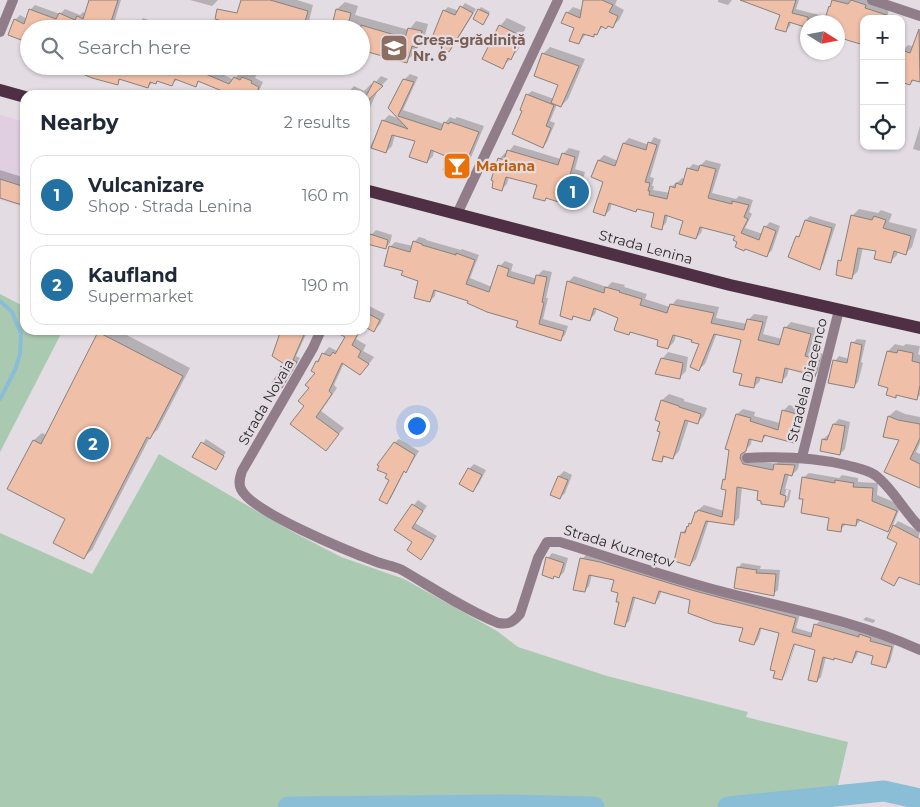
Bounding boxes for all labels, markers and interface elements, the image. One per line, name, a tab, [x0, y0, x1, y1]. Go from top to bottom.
north arrow	[800, 15, 845, 60]
map controls	[860, 15, 905, 150]
button: +	[860, 15, 905, 60]
search box	[20, 20, 370, 75]
place label: Creșa-grădiniță Nr. 6	[413, 31, 526, 65]
school or university icon: Creșa-grădiniță Nr. 6	[379, 33, 409, 63]
icon: search	[38, 34, 66, 62]
text: Search here	[78, 36, 191, 59]
button: −	[860, 60, 905, 105]
button: locate	[860, 105, 905, 150]
text: Nearby	[40, 110, 119, 135]
text: 2 results	[284, 113, 350, 132]
bar icon: Mariana	[442, 151, 472, 181]
place label: Mariana	[476, 157, 535, 175]
pin: 1	[557, 173, 589, 211]
text: Vulcanizare	[88, 174, 204, 197]
text: 1	[54, 186, 60, 205]
text: 160 m	[302, 186, 349, 205]
text: Shop · Strada Lenina	[88, 197, 252, 216]
street label: Strada Lenina	[597, 226, 695, 268]
text: Kaufland	[88, 264, 178, 287]
text: 2	[52, 276, 62, 295]
text: 190 m	[302, 276, 349, 295]
text: Supermarket	[88, 287, 194, 306]
street label: Stradela Diacenco	[783, 316, 831, 444]
street label: Strada Novaia	[234, 356, 298, 448]
your location	[404, 413, 430, 439]
pin: 2	[77, 425, 109, 463]
street label: Strada Kuznețov	[561, 521, 677, 572]

